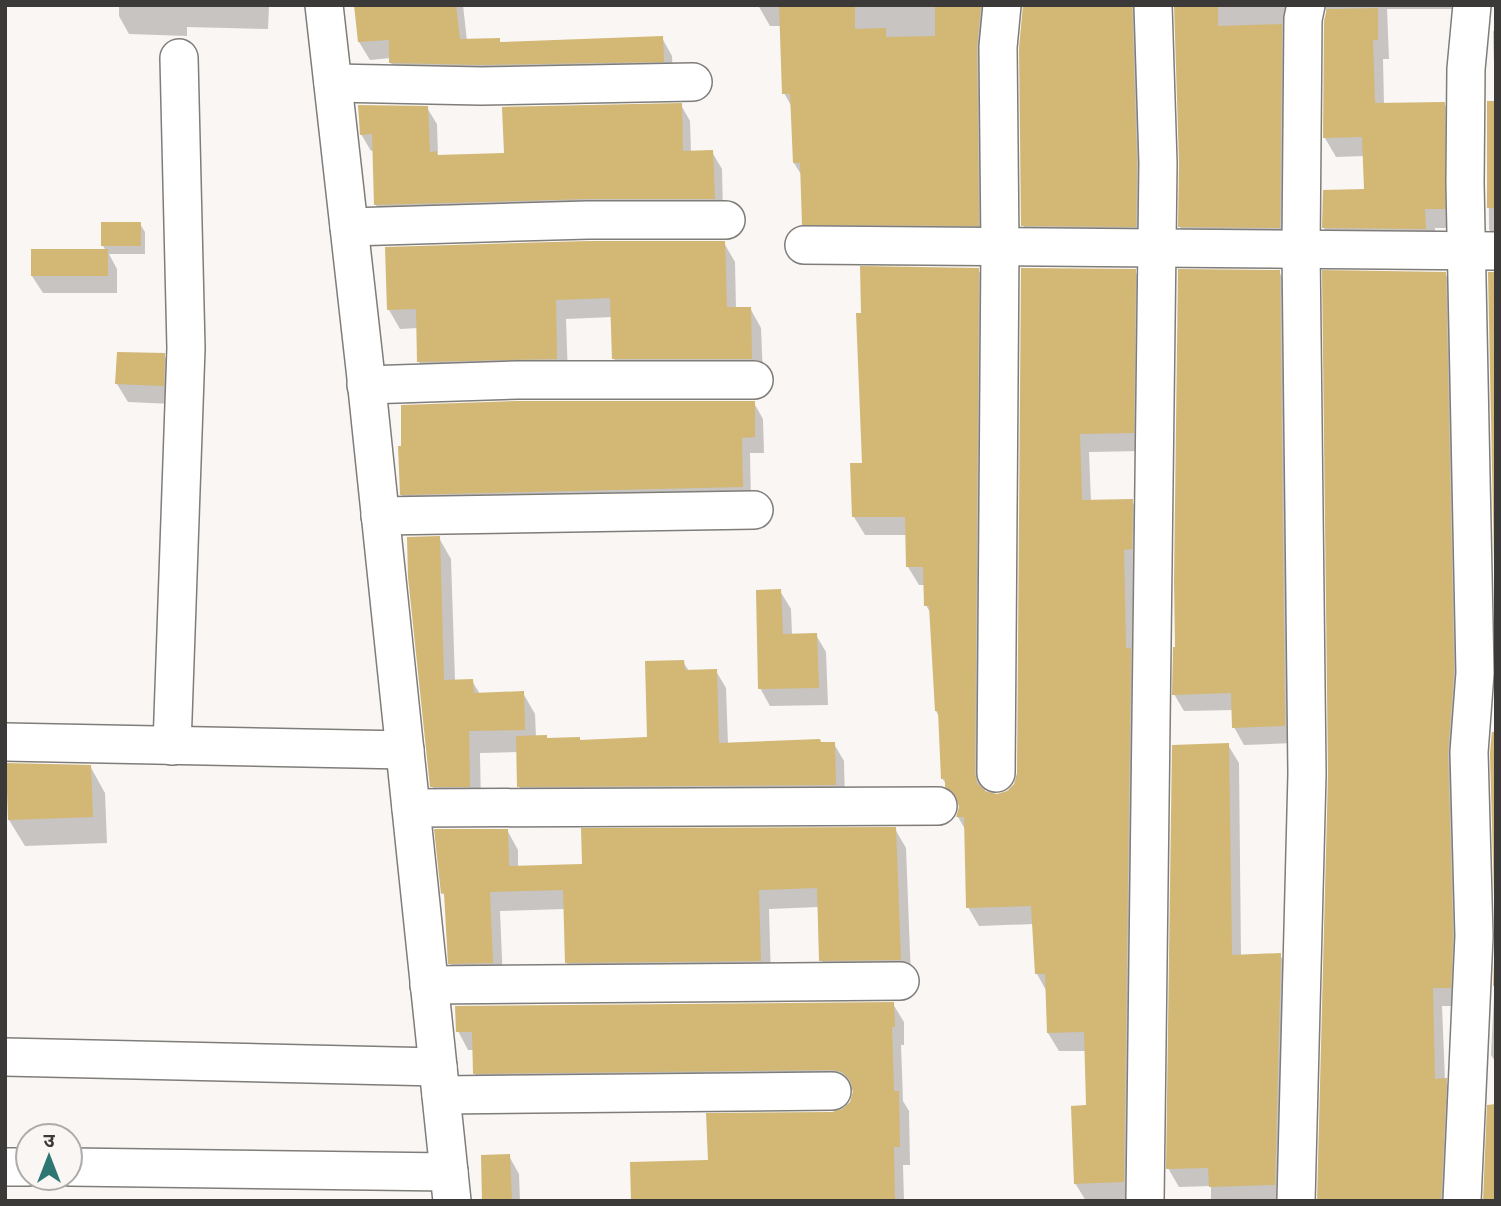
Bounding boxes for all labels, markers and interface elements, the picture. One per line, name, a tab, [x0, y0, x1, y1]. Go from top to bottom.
north arrow	[14, 1122, 84, 1192]
text: उ	[43, 1130, 55, 1151]

